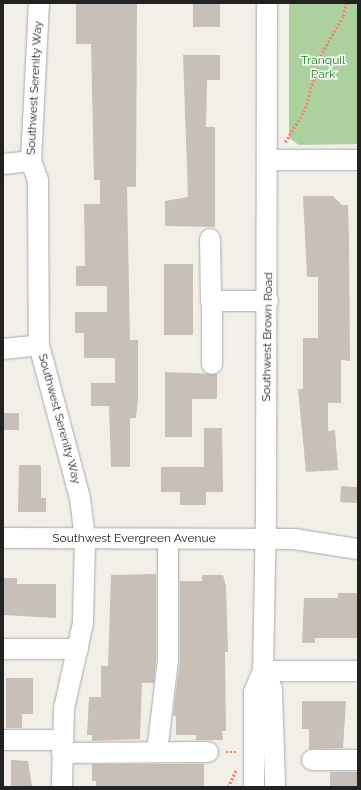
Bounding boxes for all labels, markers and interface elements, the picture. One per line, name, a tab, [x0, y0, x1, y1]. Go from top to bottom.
street label: Southwest Serenity Way	[24, 20, 46, 156]
park label: Tranquil Park	[301, 54, 345, 82]
street label: Southwest Brown Road	[260, 272, 276, 402]
street label: Southwest Serenity Way	[35, 352, 83, 486]
street label: Southwest Evergreen Avenue	[52, 532, 216, 546]

